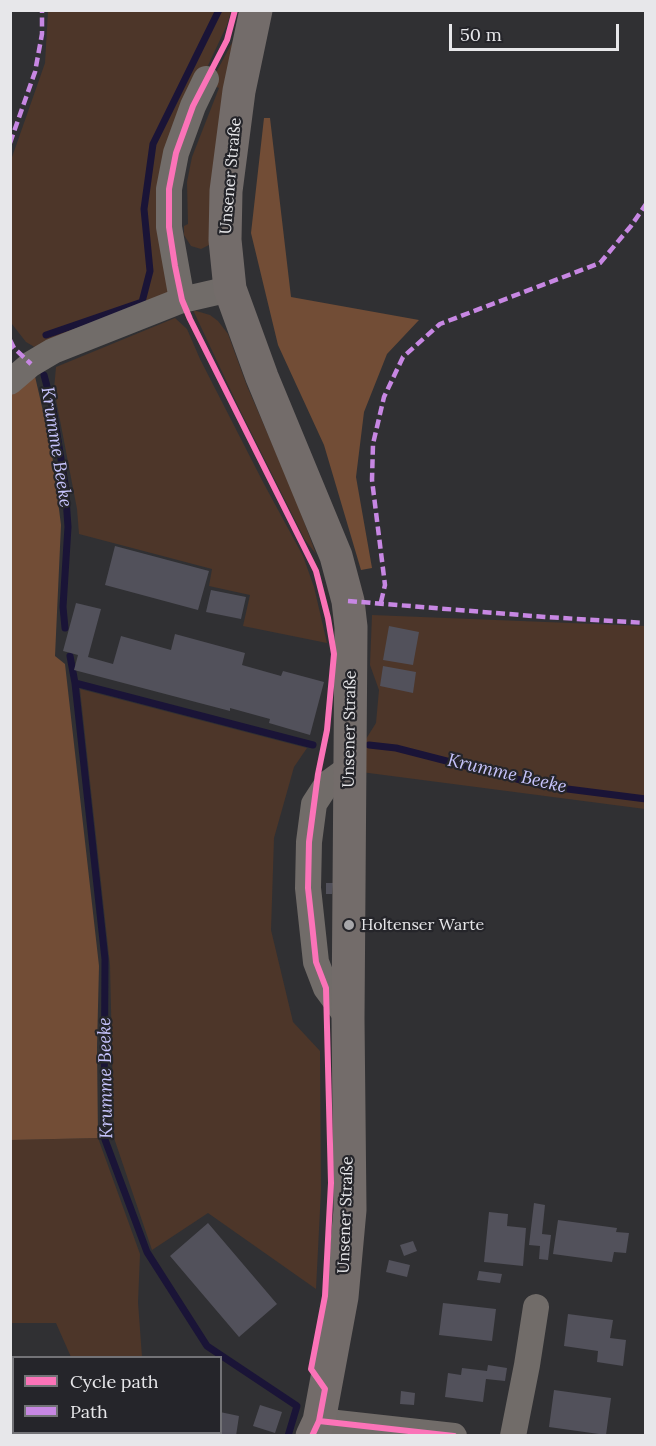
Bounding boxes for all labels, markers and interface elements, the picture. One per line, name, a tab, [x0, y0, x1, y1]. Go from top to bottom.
scale bar	[452, 12, 622, 50]
text: 50 m	[460, 23, 502, 46]
street label: Unsener Straße	[216, 117, 246, 235]
water label: Krumme Beeke	[36, 385, 76, 509]
street label: Unsener Straße	[339, 670, 361, 788]
water label: Krumme Beeke	[445, 750, 569, 798]
place label: Holtenser Warte	[361, 915, 484, 935]
marker: Holtenser Warte	[342, 918, 356, 932]
water label: Krumme Beeke	[94, 1017, 118, 1139]
street label: Unsener Straße	[334, 1156, 358, 1274]
legend	[12, 1356, 222, 1434]
text: Cycle path	[70, 1370, 159, 1393]
text: Path	[70, 1400, 108, 1423]

